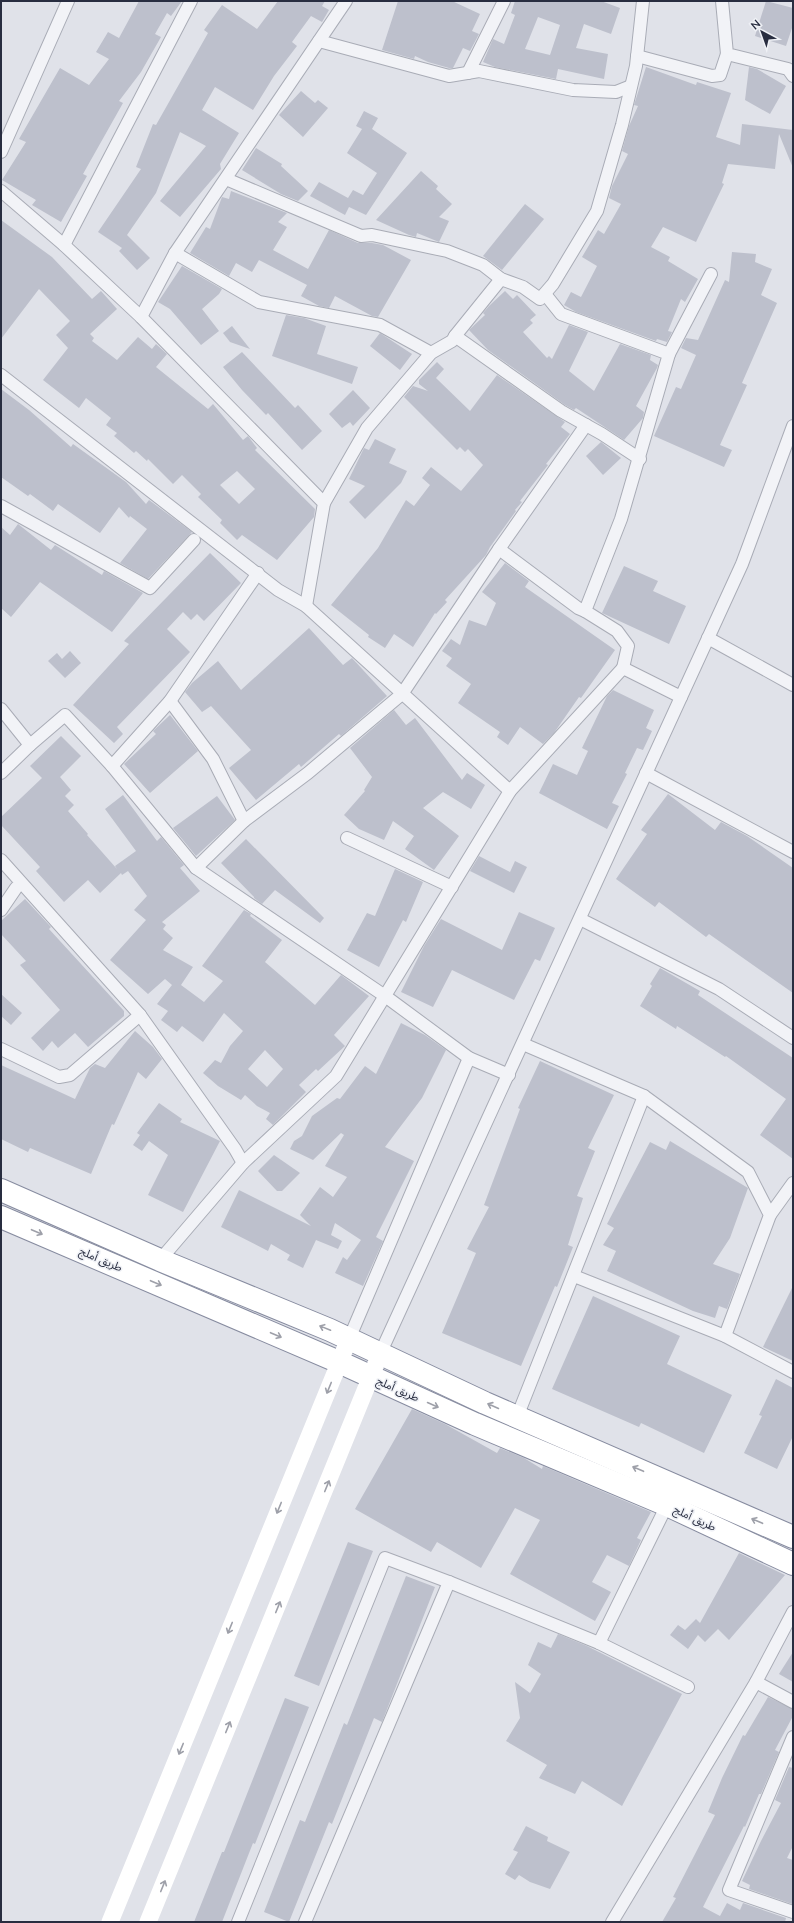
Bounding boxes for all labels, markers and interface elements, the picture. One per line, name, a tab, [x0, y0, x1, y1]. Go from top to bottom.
north arrow	[742, 12, 782, 52]
text: N	[748, 16, 763, 32]
one-way arrow	[30, 1229, 42, 1236]
street label: طريق أملج	[77, 1244, 125, 1275]
one-way arrow	[150, 1280, 162, 1288]
one-way arrow	[319, 1323, 331, 1331]
one-way arrow	[269, 1332, 281, 1339]
street label: طريق أملج	[374, 1373, 422, 1406]
one-way arrow	[324, 1381, 332, 1393]
one-way arrow	[426, 1402, 438, 1409]
one-way arrow	[487, 1402, 499, 1410]
one-way arrow	[632, 1465, 644, 1473]
one-way arrow	[323, 1481, 331, 1493]
one-way arrow	[275, 1502, 282, 1514]
street label: طريق أملج	[671, 1502, 718, 1535]
one-way arrow	[752, 1517, 764, 1524]
one-way arrow	[274, 1601, 282, 1613]
one-way arrow	[226, 1622, 233, 1634]
one-way arrow	[225, 1721, 233, 1733]
one-way arrow	[177, 1742, 184, 1754]
one-way arrow	[160, 1880, 168, 1892]

